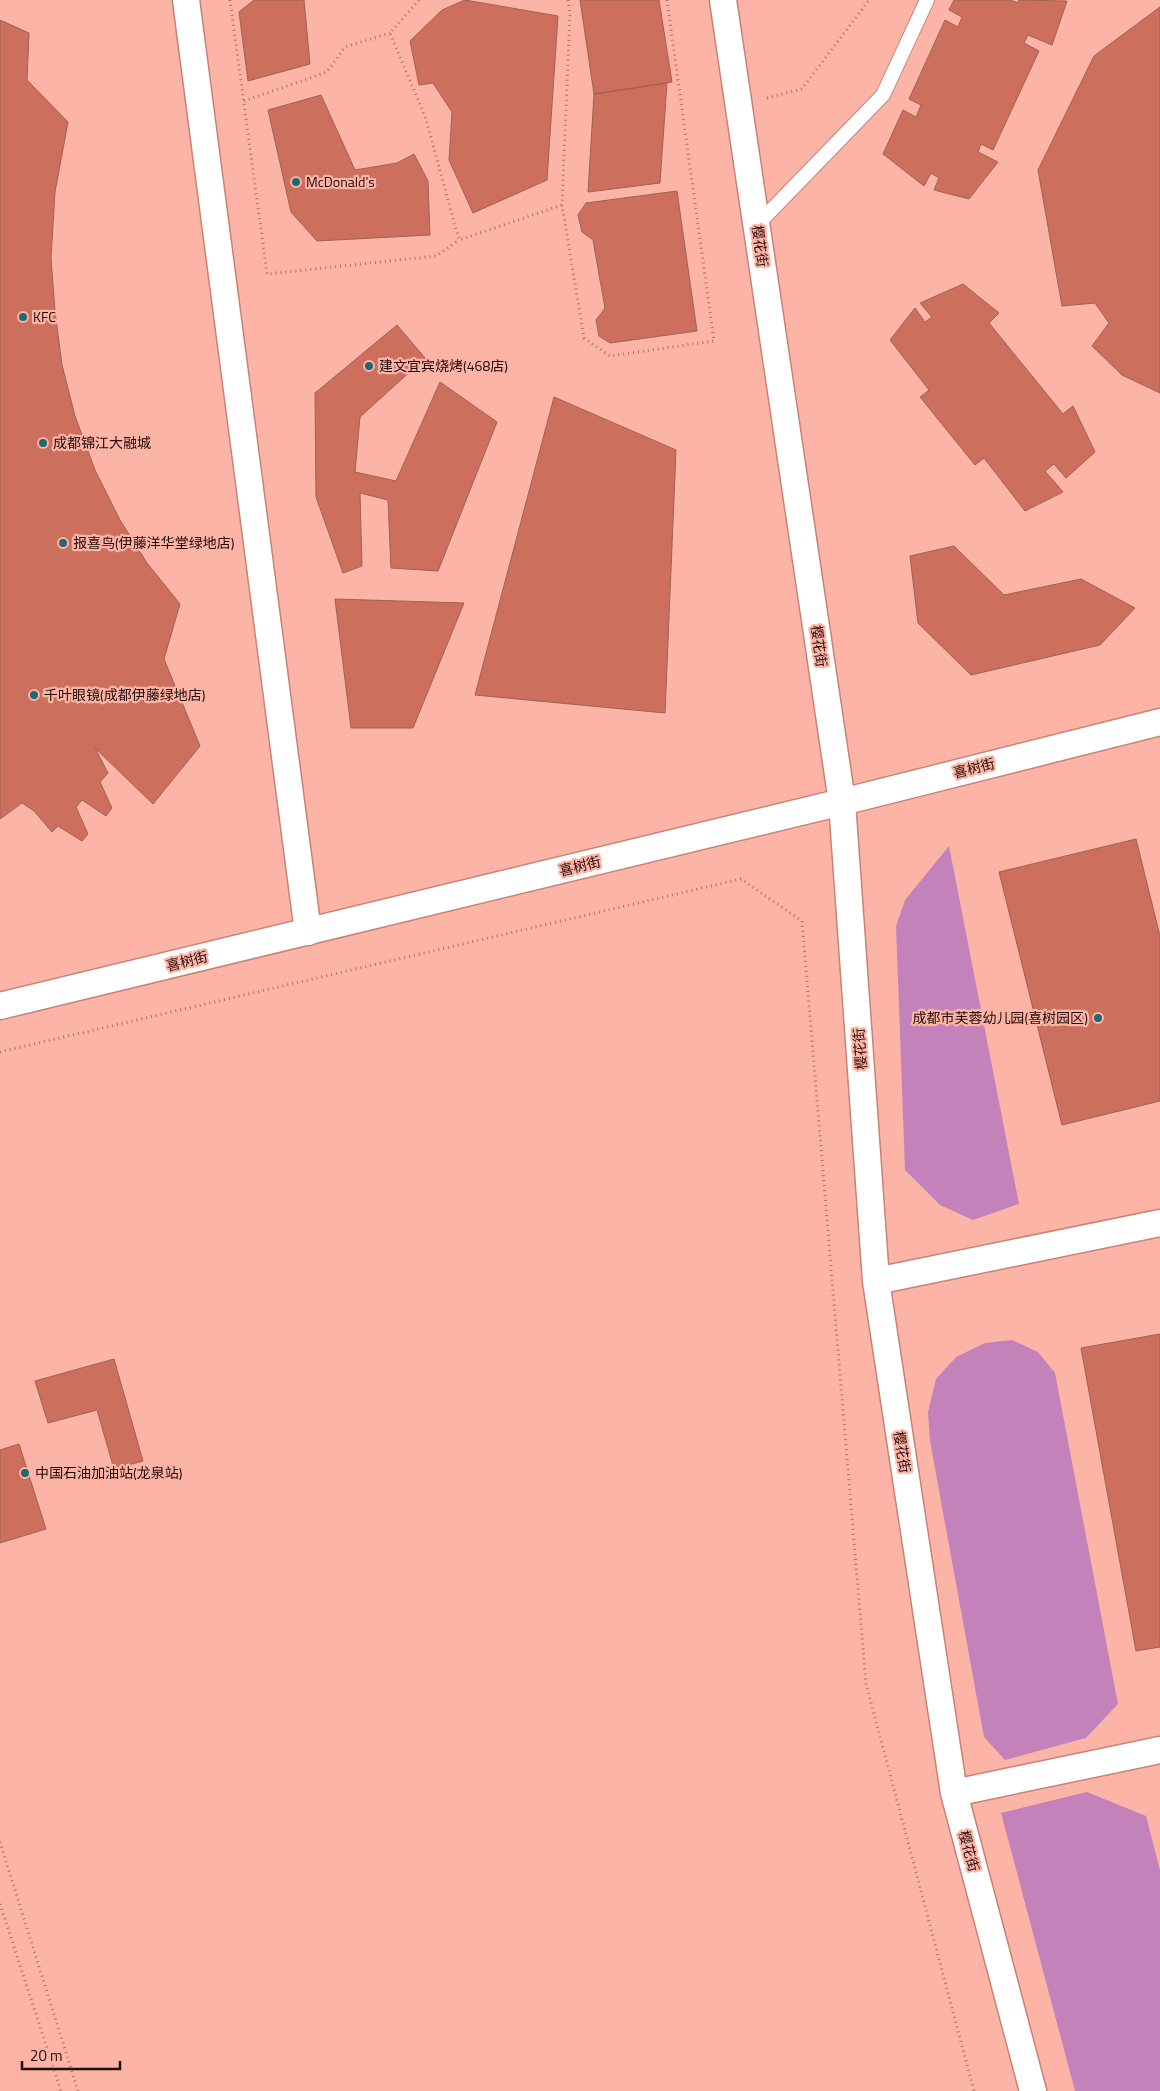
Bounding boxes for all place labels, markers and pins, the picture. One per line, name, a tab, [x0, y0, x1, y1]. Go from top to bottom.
place label: McDonald's	[306, 171, 375, 192]
marker: McDonald's	[290, 176, 302, 188]
place label: KFC	[33, 306, 56, 327]
marker: KFC	[17, 311, 29, 323]
place label: 建文宜宾烧烤(468店)	[379, 355, 508, 376]
marker: 建文宜宾烧烤(468店)	[363, 360, 375, 372]
place label: 成都锦江大融城	[53, 432, 151, 453]
marker: 成都锦江大融城	[37, 437, 49, 449]
place label: 报喜鸟(伊藤洋华堂绿地店)	[73, 532, 234, 553]
marker: 报喜鸟(伊藤洋华堂绿地店)	[57, 537, 69, 549]
place label: 千叶眼镜(成都伊藤绿地店)	[44, 684, 205, 705]
marker: 千叶眼镜(成都伊藤绿地店)	[28, 689, 40, 701]
place label: 成都市芙蓉幼儿园(喜树园区)	[913, 1007, 1088, 1028]
marker: 成都市芙蓉幼儿园(喜树园区)	[1092, 1012, 1104, 1024]
place label: 中国石油加油站(龙泉站)	[35, 1462, 182, 1483]
marker: 中国石油加油站(龙泉站)	[19, 1467, 31, 1479]

